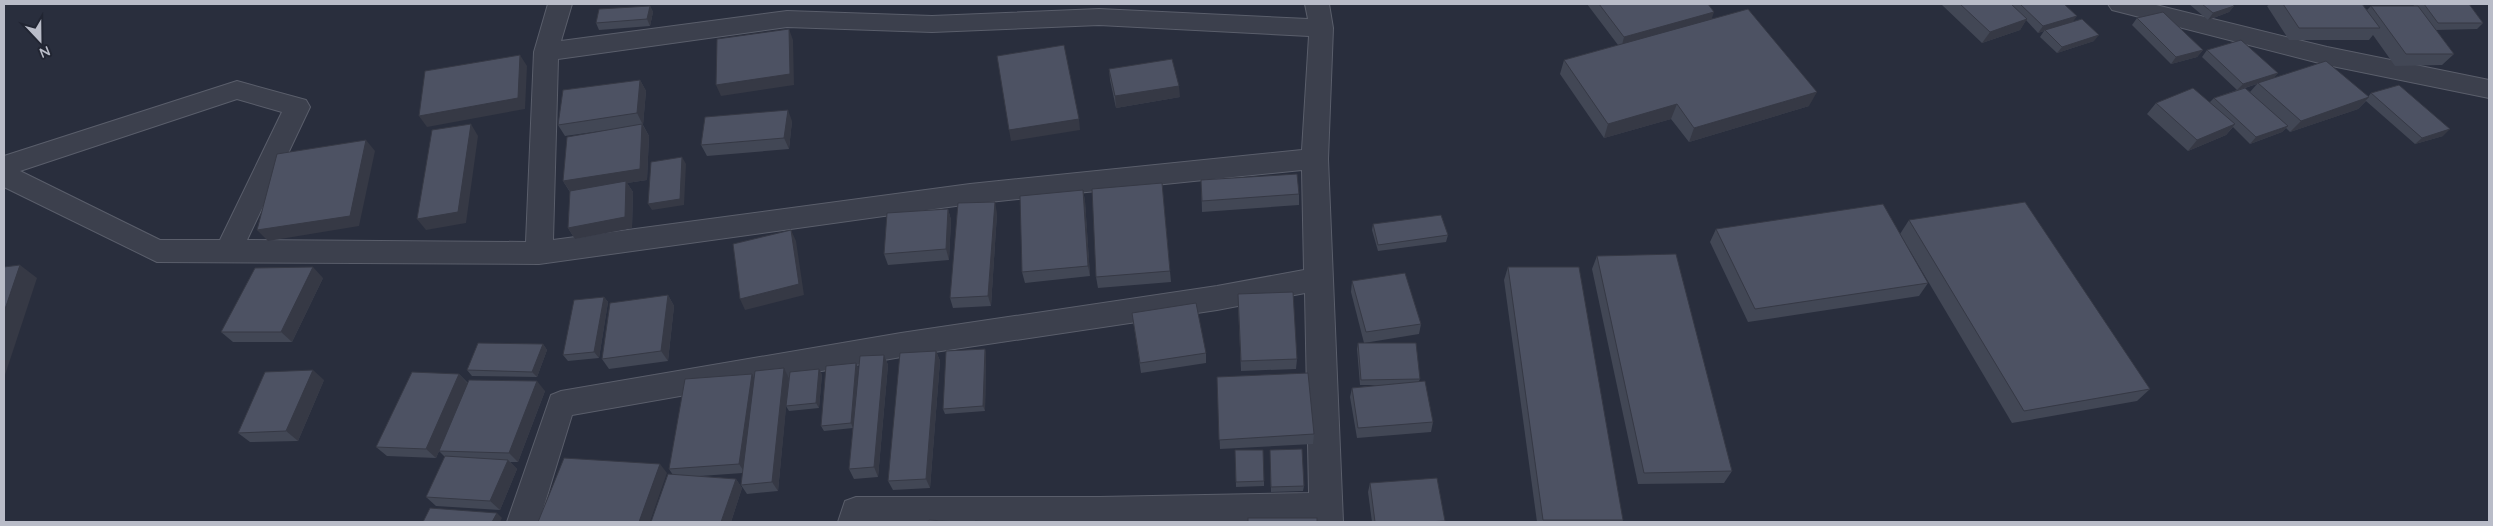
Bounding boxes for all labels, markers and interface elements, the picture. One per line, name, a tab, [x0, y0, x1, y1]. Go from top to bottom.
north arrow	[15, 15, 65, 65]
text: N	[37, 42, 53, 62]

